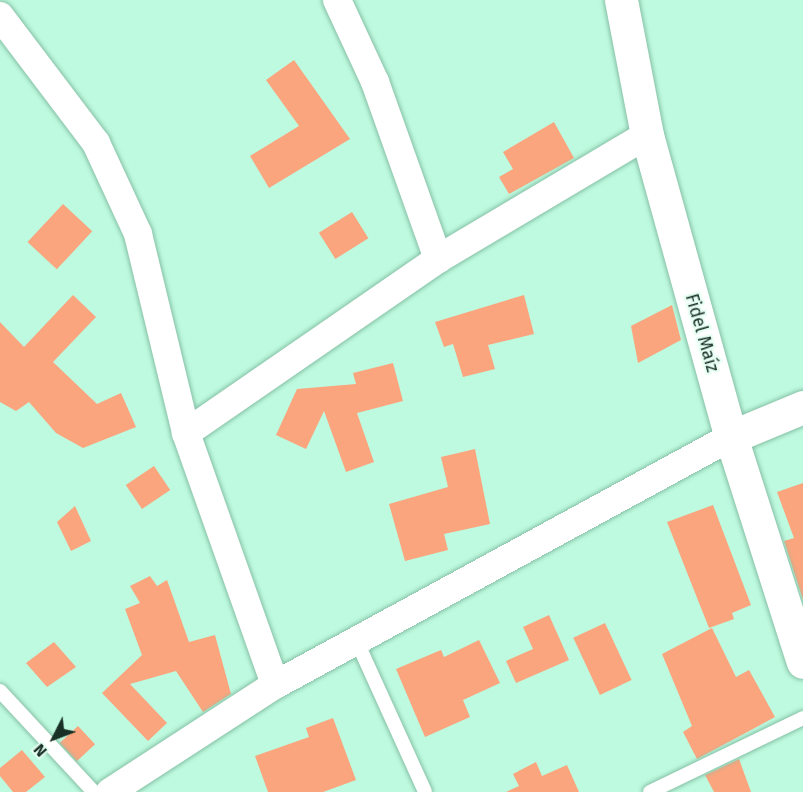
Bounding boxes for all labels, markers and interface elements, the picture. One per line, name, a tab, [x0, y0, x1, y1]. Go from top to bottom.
street label: Fidel Maíz	[681, 291, 723, 375]
north arrow	[24, 708, 84, 768]
text: N	[30, 740, 51, 761]

